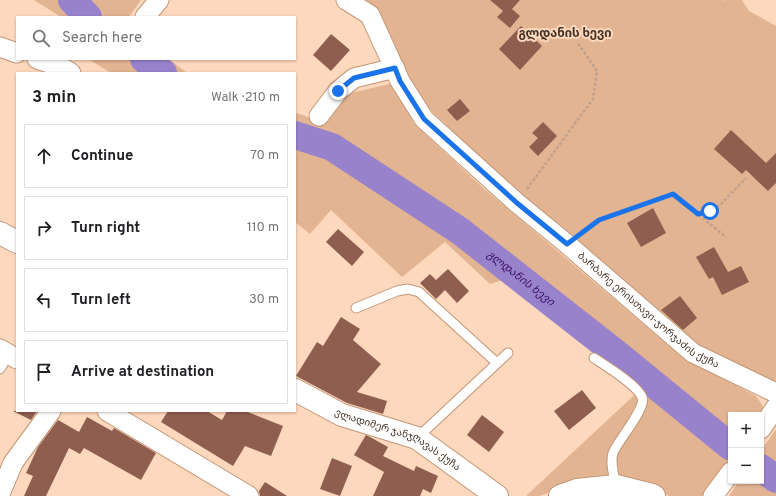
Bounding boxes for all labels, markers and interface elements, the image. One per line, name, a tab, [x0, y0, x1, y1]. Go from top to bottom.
search box	[16, 16, 296, 60]
district label: გლდანის ხევი	[518, 26, 612, 42]
icon: search	[30, 27, 52, 49]
text: Search here	[62, 29, 142, 48]
route end	[329, 82, 347, 100]
text: 3 min	[32, 87, 76, 109]
text: Walk · 210 m	[211, 90, 280, 106]
icon: ahead	[33, 145, 55, 167]
text: Continue	[71, 147, 133, 166]
text: 70 m	[250, 148, 279, 164]
route start	[701, 202, 719, 220]
icon: right	[33, 217, 55, 239]
text: Turn right	[71, 219, 140, 238]
text: 110 m	[247, 220, 279, 236]
water label: გლდანის ხევი	[484, 248, 558, 310]
street label: ბარბარე ერისთავი-ჯორჯაძის ქუჩა	[575, 249, 721, 371]
icon: left	[33, 289, 55, 311]
text: Turn left	[71, 291, 131, 310]
text: 30 m	[249, 292, 279, 308]
icon: arrive	[33, 361, 55, 383]
text: Arrive at destination	[71, 363, 214, 382]
street label: ვლადიმერ ჯანჯღავას ქუჩა	[333, 406, 463, 474]
map controls	[728, 412, 764, 484]
button: +	[728, 412, 764, 448]
button: −	[728, 448, 764, 484]

